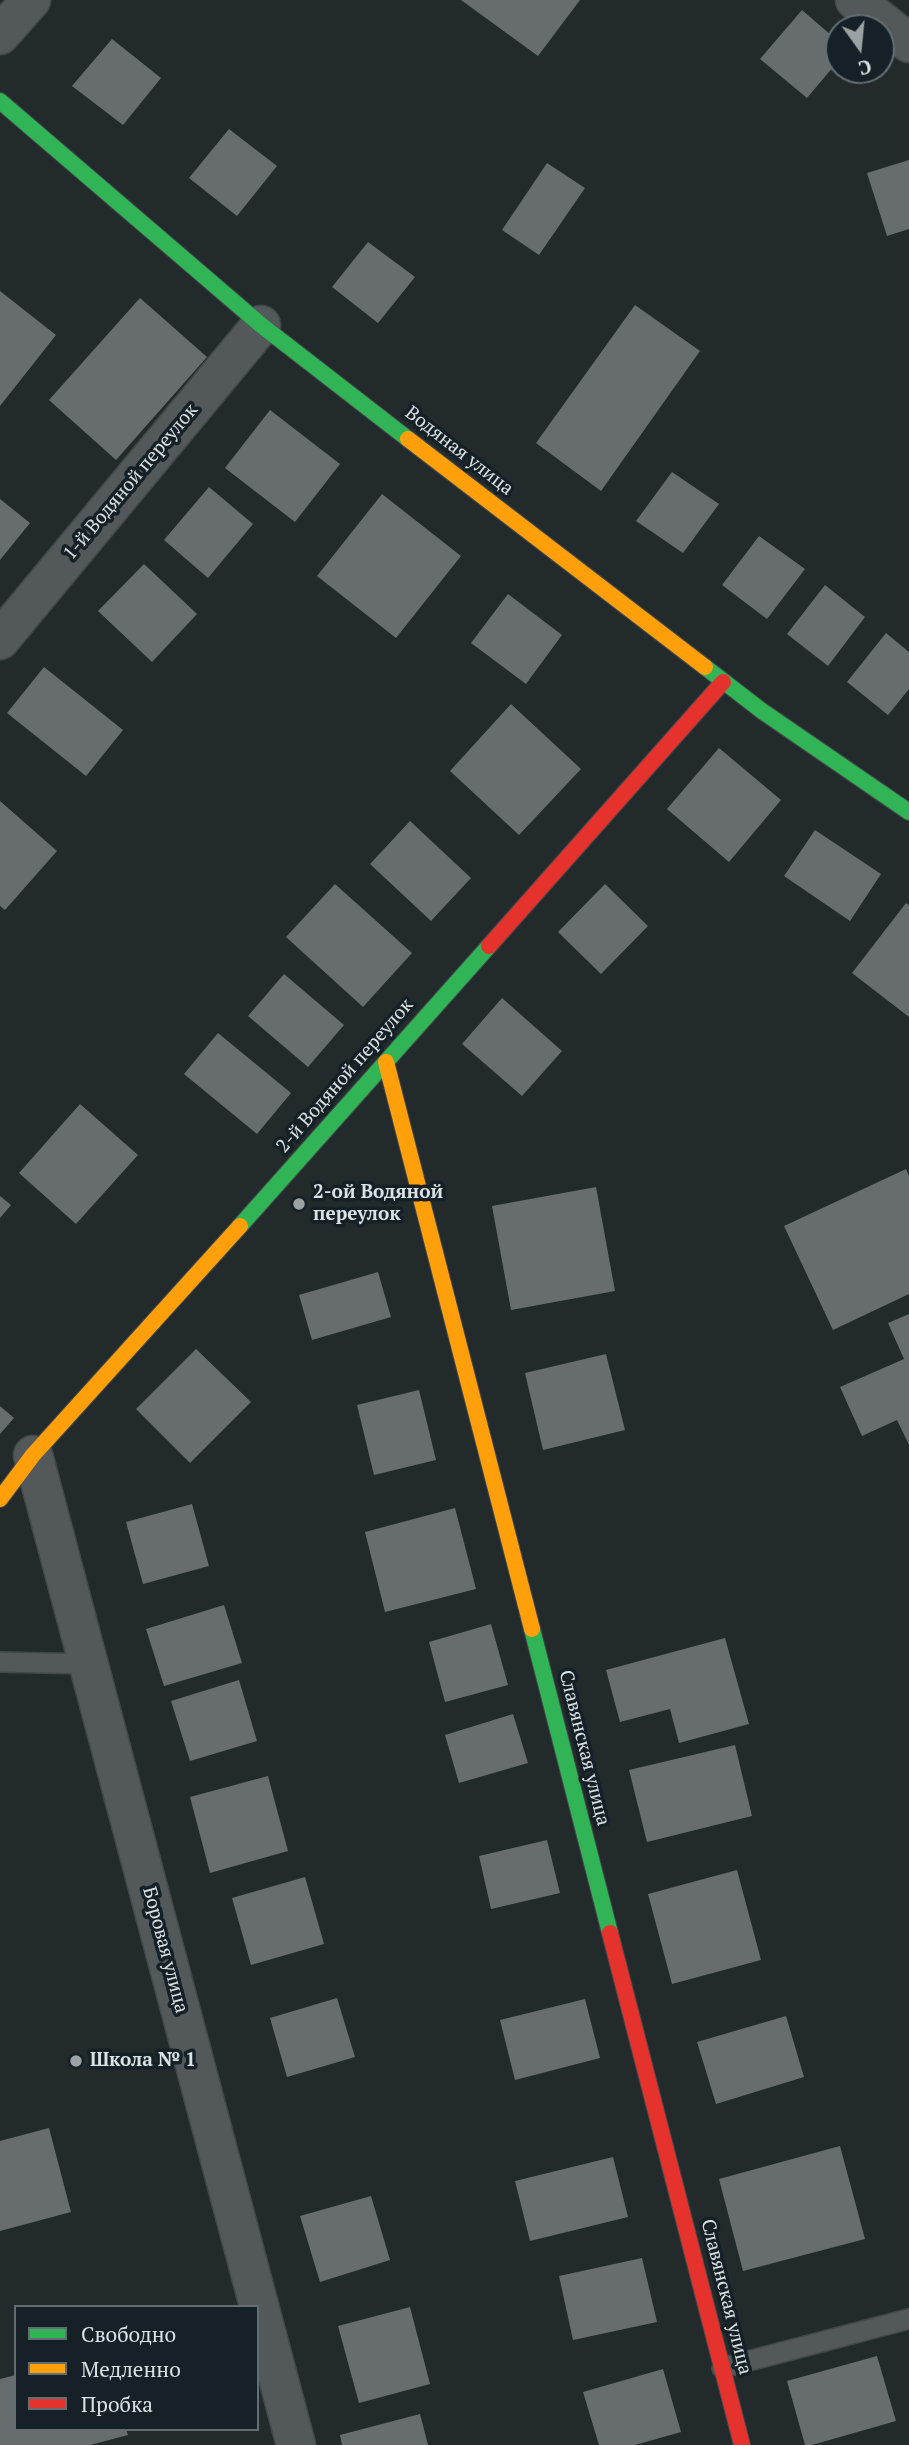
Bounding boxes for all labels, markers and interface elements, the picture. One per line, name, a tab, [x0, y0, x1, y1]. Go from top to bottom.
north arrow	[825, 14, 895, 84]
text: С	[856, 54, 874, 82]
street label: 1-й Водяной переулок	[59, 399, 203, 565]
street label: Водяная улица	[400, 402, 518, 500]
street label: 2-й Водяной переулок	[272, 994, 418, 1158]
place label: 2-ой Водяной переулок	[313, 1182, 443, 1226]
marker: 2-ой Водяной переулок	[291, 1196, 307, 1212]
street label: Славянская улица	[554, 1668, 614, 1828]
street label: Боровая улица	[137, 1884, 193, 2016]
place label: Школа № 1	[90, 2050, 196, 2072]
marker: Школа № 1	[68, 2053, 84, 2069]
street label: Славянская улица	[696, 2217, 756, 2377]
legend	[14, 2305, 259, 2431]
text: Свободно	[81, 2320, 176, 2348]
text: Медленно	[81, 2355, 181, 2383]
text: Пробка	[81, 2390, 153, 2418]

